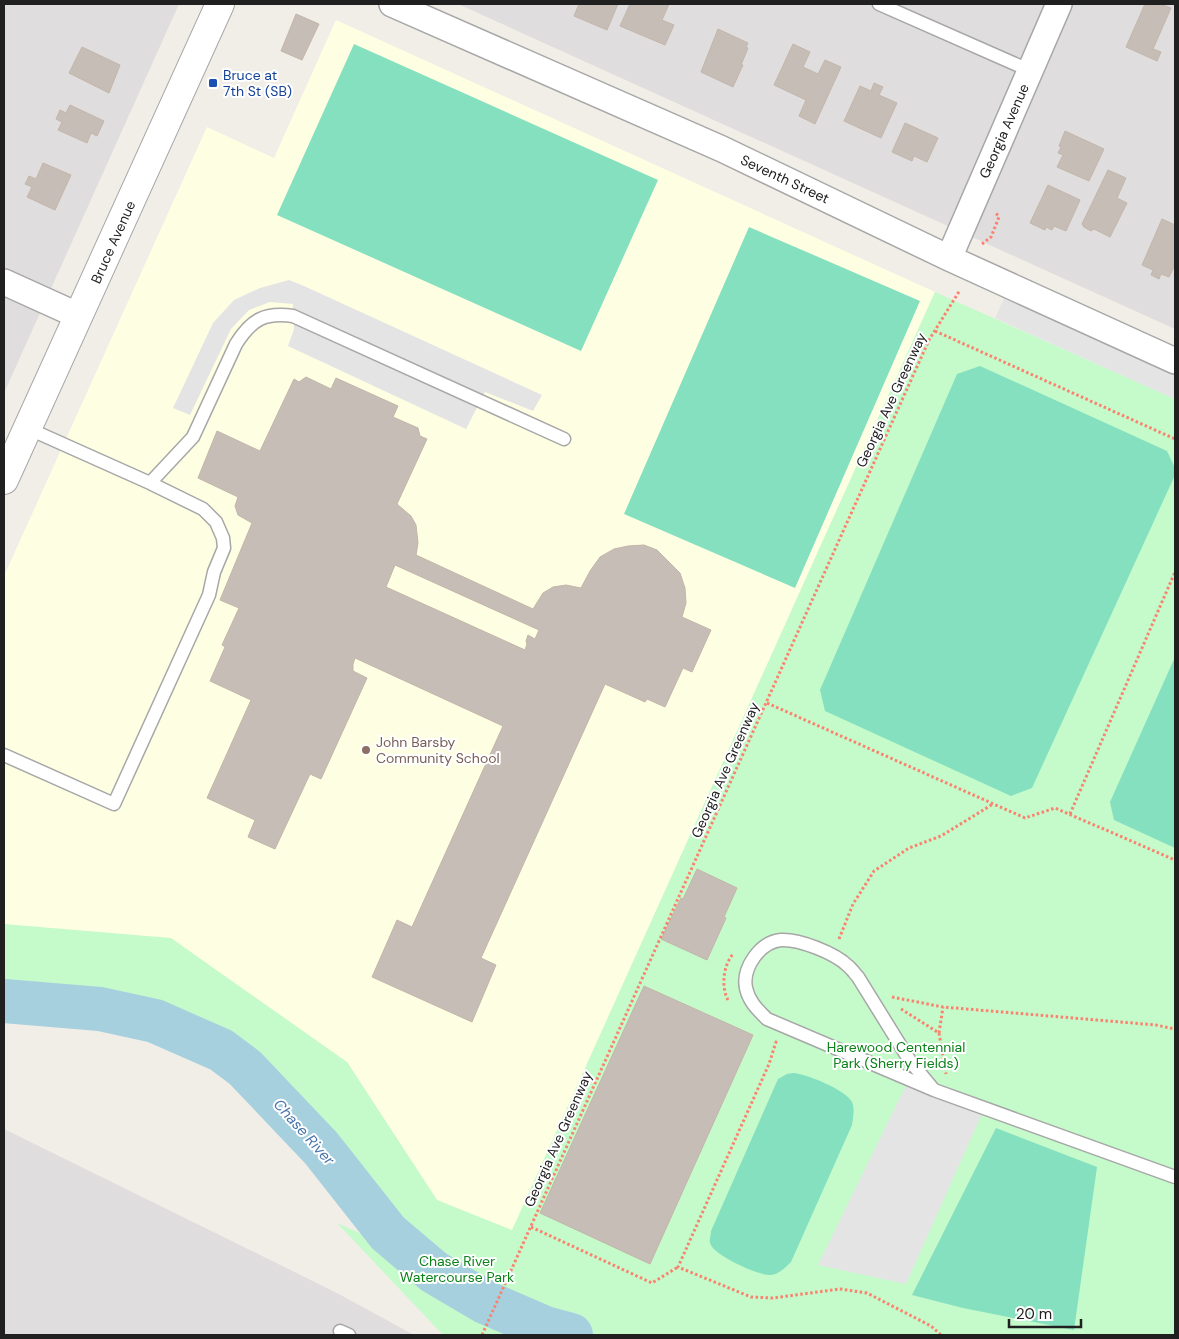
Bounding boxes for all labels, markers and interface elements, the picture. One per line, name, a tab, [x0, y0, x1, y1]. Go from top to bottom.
place label: Bruce at 7th St (SB)	[223, 66, 292, 100]
marker: Bruce at 7th St (SB)	[207, 77, 219, 89]
street label: Georgia Avenue	[975, 81, 1033, 181]
street label: Seventh Street	[738, 151, 832, 207]
street label: Bruce Avenue	[87, 198, 139, 286]
street label: Georgia Ave Greenway	[852, 329, 930, 470]
street label: Georgia Ave Greenway	[687, 699, 763, 841]
place label: John Barsby Community School	[376, 733, 500, 767]
marker: John Barsby Community School	[360, 744, 372, 756]
park label: Harewood Centennial Park (Sherry Fields)	[827, 1038, 965, 1072]
street label: Georgia Ave Greenway	[520, 1068, 596, 1210]
water label: Chase River	[269, 1095, 339, 1170]
park label: Chase River Watercourse Park	[400, 1252, 514, 1286]
scale bar	[1009, 1296, 1082, 1328]
text: 20 m	[1016, 1304, 1052, 1324]

